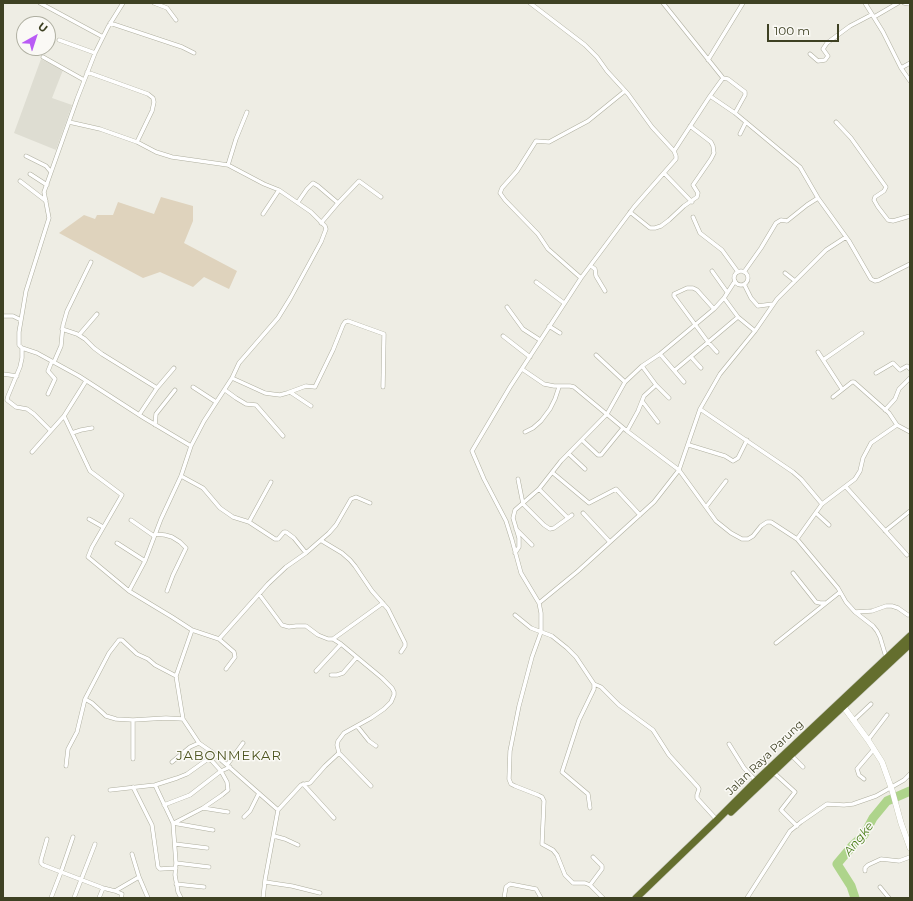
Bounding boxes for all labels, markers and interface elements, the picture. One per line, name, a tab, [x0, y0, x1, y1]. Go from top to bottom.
north arrow	[16, 16, 56, 56]
scale bar	[769, 16, 841, 42]
text: U	[35, 19, 51, 36]
text: 100 m	[774, 23, 810, 38]
street label: Jalan Raya Parung	[724, 718, 806, 798]
district label: JABONMEKAR	[176, 748, 282, 764]
water label: Angke	[841, 819, 877, 859]

